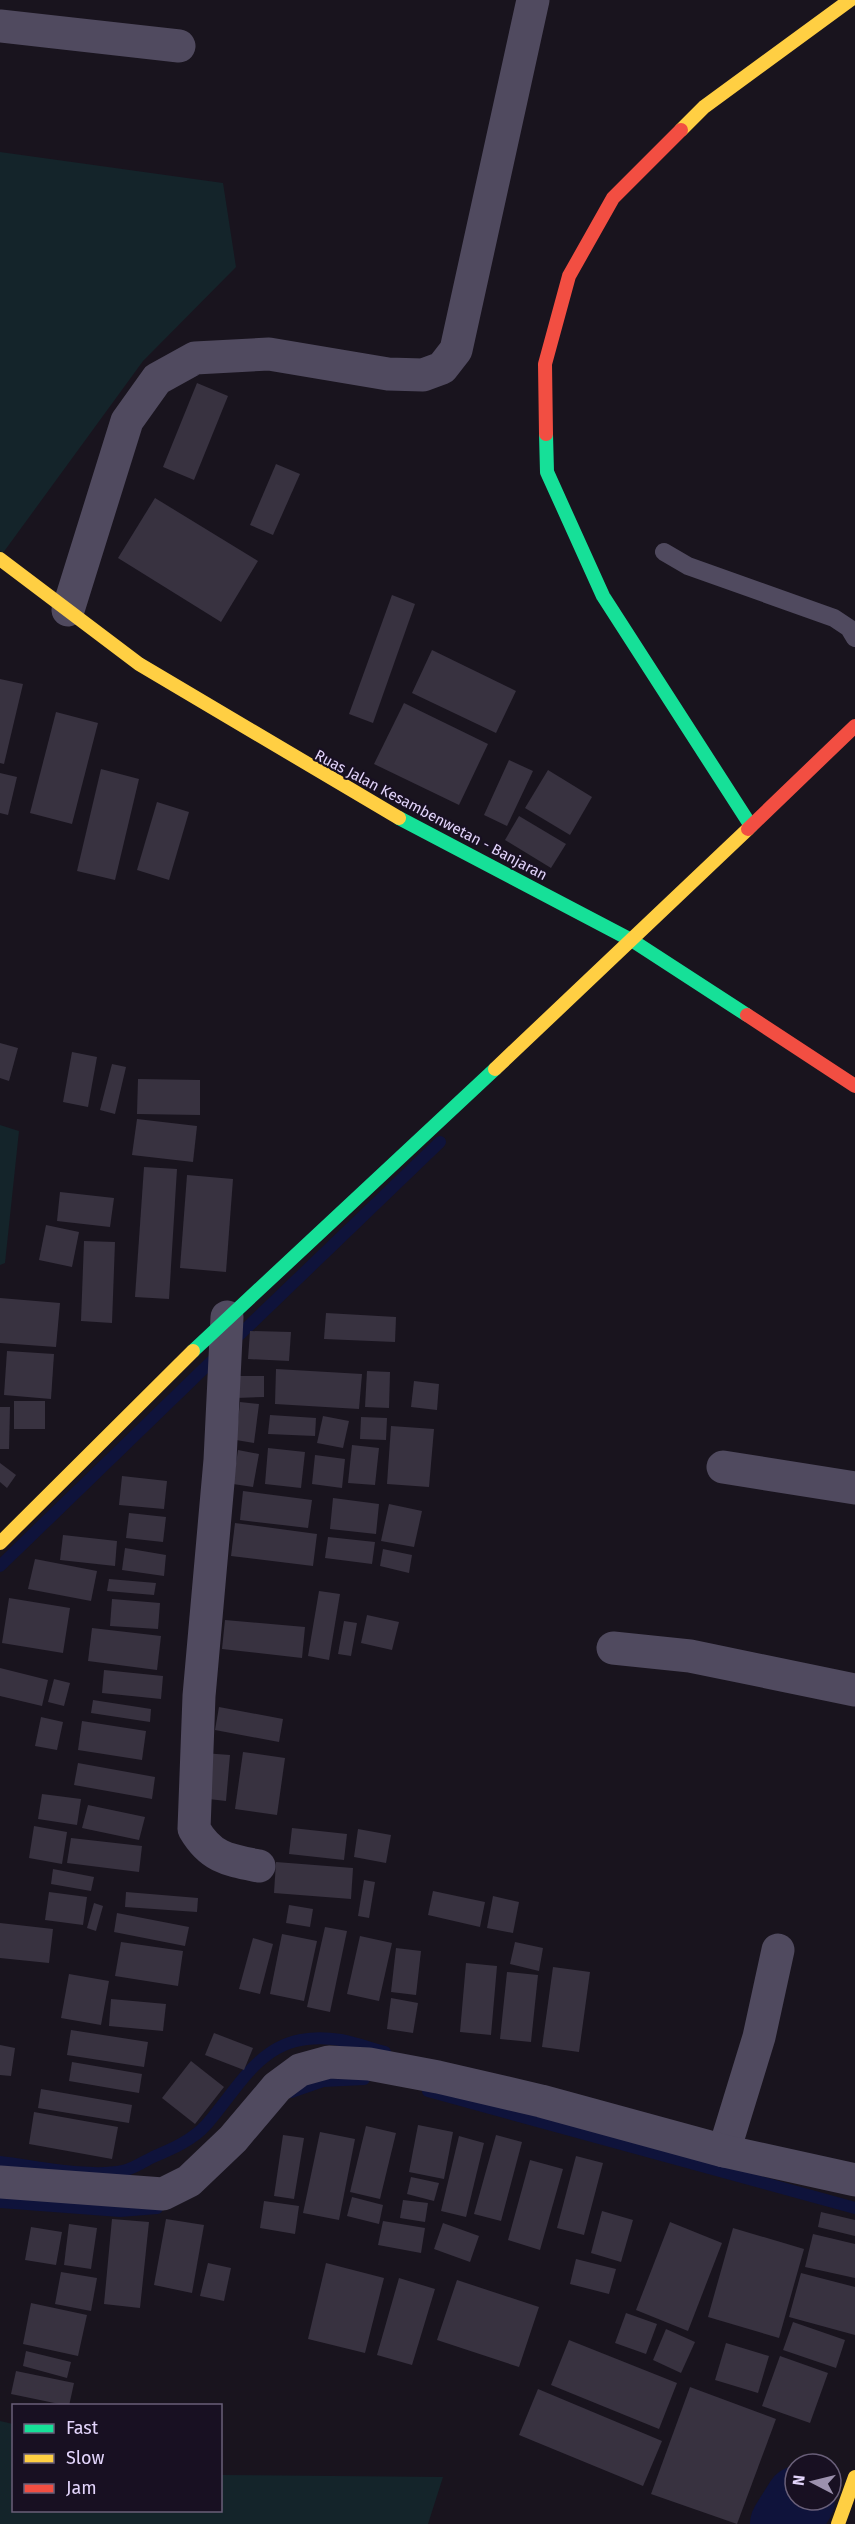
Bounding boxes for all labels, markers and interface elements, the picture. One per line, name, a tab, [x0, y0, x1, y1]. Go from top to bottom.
street label: Ruas Jalan Kesambenwetan - Banjaran	[312, 746, 550, 884]
legend	[12, 2404, 222, 2512]
text: Fast	[66, 2417, 99, 2439]
text: Slow	[66, 2447, 105, 2469]
north arrow	[783, 2452, 843, 2512]
text: N	[789, 2474, 809, 2487]
text: Jam	[66, 2477, 97, 2499]

